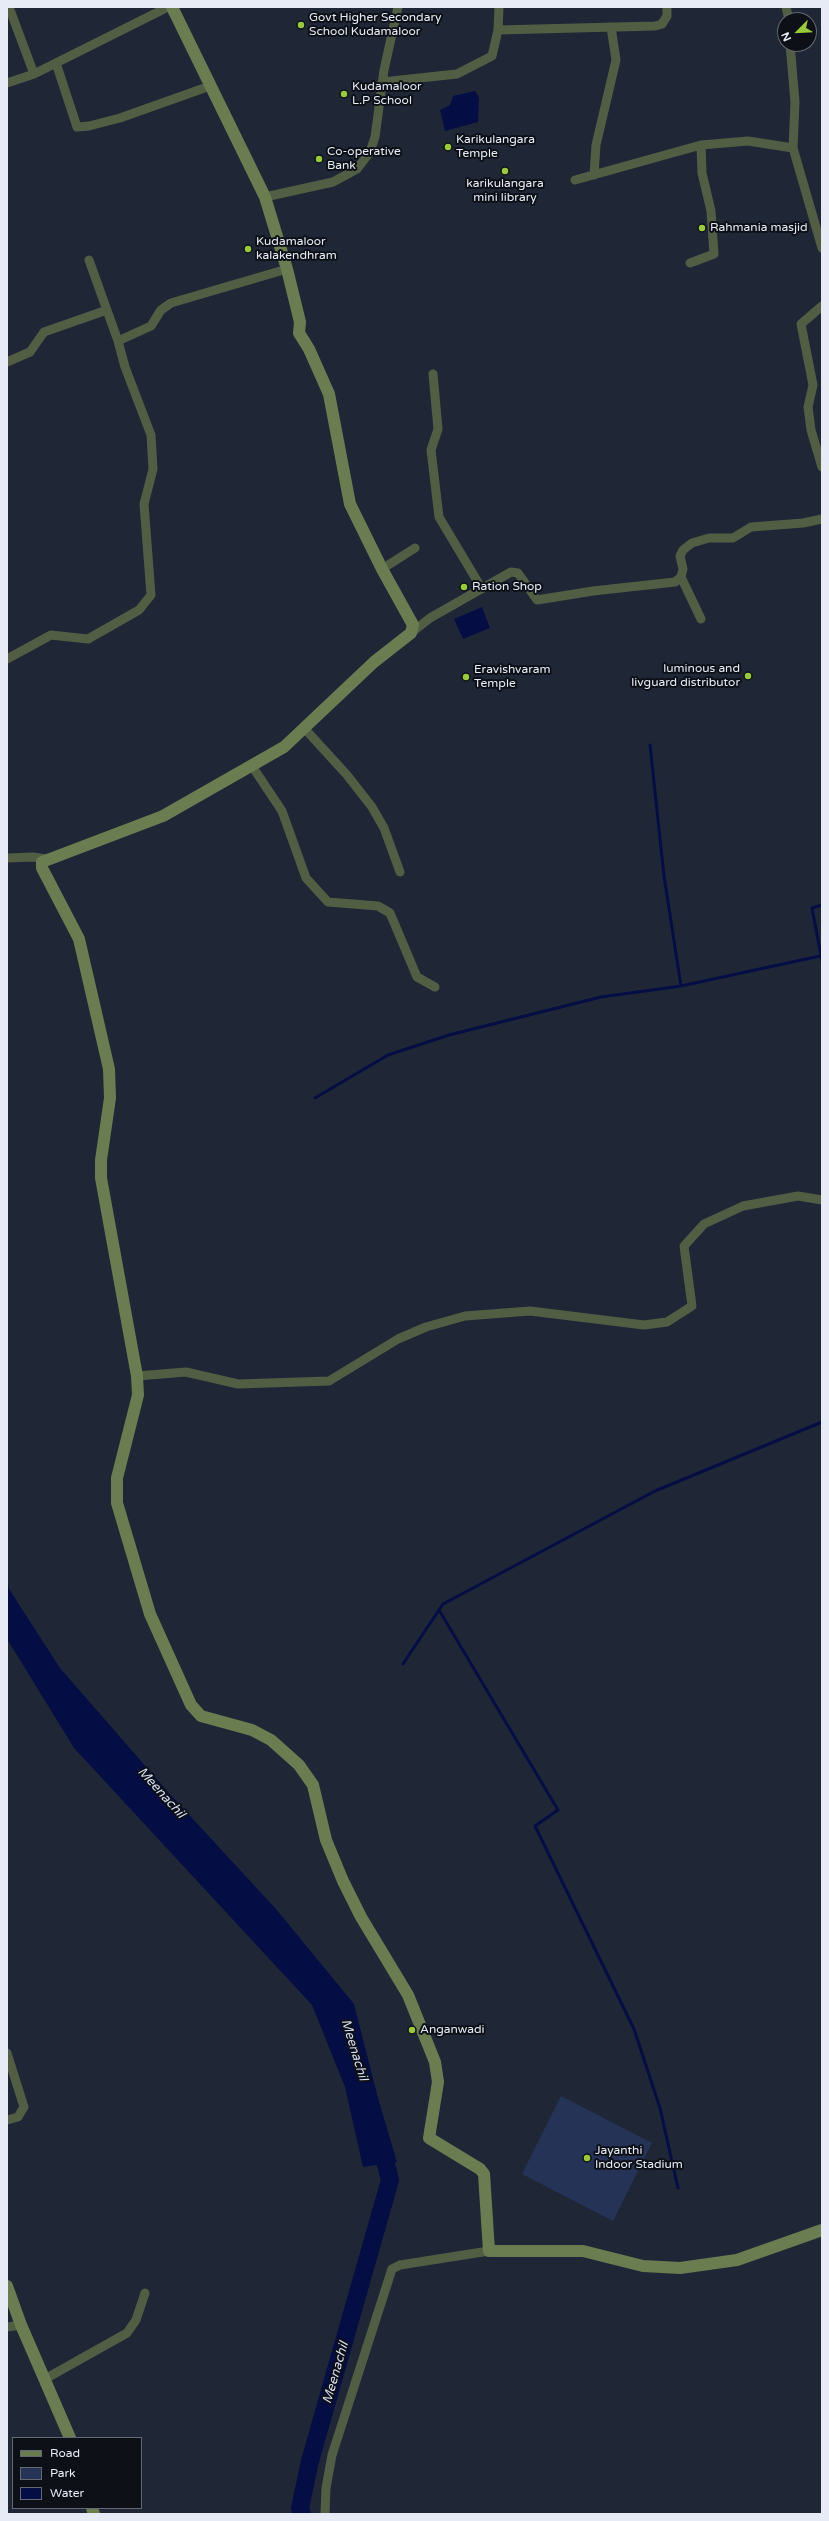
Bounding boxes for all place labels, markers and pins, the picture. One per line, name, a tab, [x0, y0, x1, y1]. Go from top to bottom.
place label: Govt Higher Secondary School Kudamaloor	[309, 11, 441, 39]
marker: Govt Higher Secondary School Kudamaloor	[296, 20, 306, 30]
place label: Kudamaloor L.P School	[352, 80, 422, 108]
marker: Kudamaloor L.P School	[339, 89, 349, 99]
place label: Karikulangara Temple	[456, 133, 535, 161]
marker: Karikulangara Temple	[443, 142, 453, 152]
place label: Co-operative Bank	[327, 145, 401, 173]
marker: Co-operative Bank	[314, 154, 324, 164]
marker: karikulangara mini library	[500, 166, 510, 176]
place label: karikulangara mini library	[466, 177, 544, 205]
place label: Rahmania masjid	[710, 221, 808, 235]
marker: Rahmania masjid	[697, 223, 707, 233]
place label: Kudamaloor kalakendhram	[256, 235, 337, 263]
marker: Kudamaloor kalakendhram	[243, 244, 253, 254]
place label: Ration Shop	[472, 580, 542, 594]
marker: Ration Shop	[459, 582, 469, 592]
place label: luminous and livguard distributor	[631, 662, 740, 690]
place label: Eravishvaram Temple	[474, 663, 550, 691]
marker: luminous and livguard distributor	[743, 671, 753, 681]
marker: Eravishvaram Temple	[461, 672, 471, 682]
place label: Anganwadi	[420, 2023, 484, 2037]
marker: Anganwadi	[407, 2025, 417, 2035]
place label: Jayanthi Indoor Stadium	[595, 2144, 683, 2172]
marker: Jayanthi Indoor Stadium	[582, 2153, 592, 2163]

